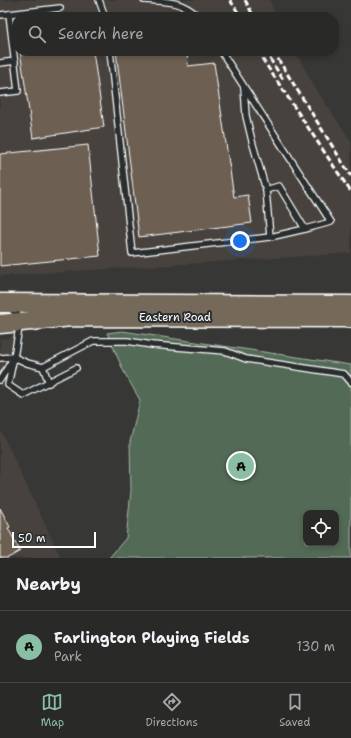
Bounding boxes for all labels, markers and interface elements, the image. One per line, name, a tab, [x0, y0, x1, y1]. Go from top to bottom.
search box	[12, 12, 339, 56]
icon: search	[26, 23, 48, 45]
text: Search here	[58, 24, 144, 44]
your location	[230, 231, 250, 251]
street label: Eastern Road	[139, 310, 211, 325]
pin: A	[228, 451, 254, 481]
map controls	[303, 510, 339, 546]
button: locate	[303, 510, 339, 546]
scale bar	[12, 530, 96, 549]
text: 50 m	[18, 531, 46, 546]
text: Nearby	[16, 573, 81, 595]
text: Farlington Playing Fields	[54, 628, 250, 648]
text: A	[24, 638, 34, 655]
text: 130 m	[297, 638, 335, 655]
text: Park	[54, 648, 82, 665]
tab: Map	[41, 691, 64, 730]
tab: Directions	[145, 691, 198, 730]
tab: Saved	[279, 691, 310, 730]

